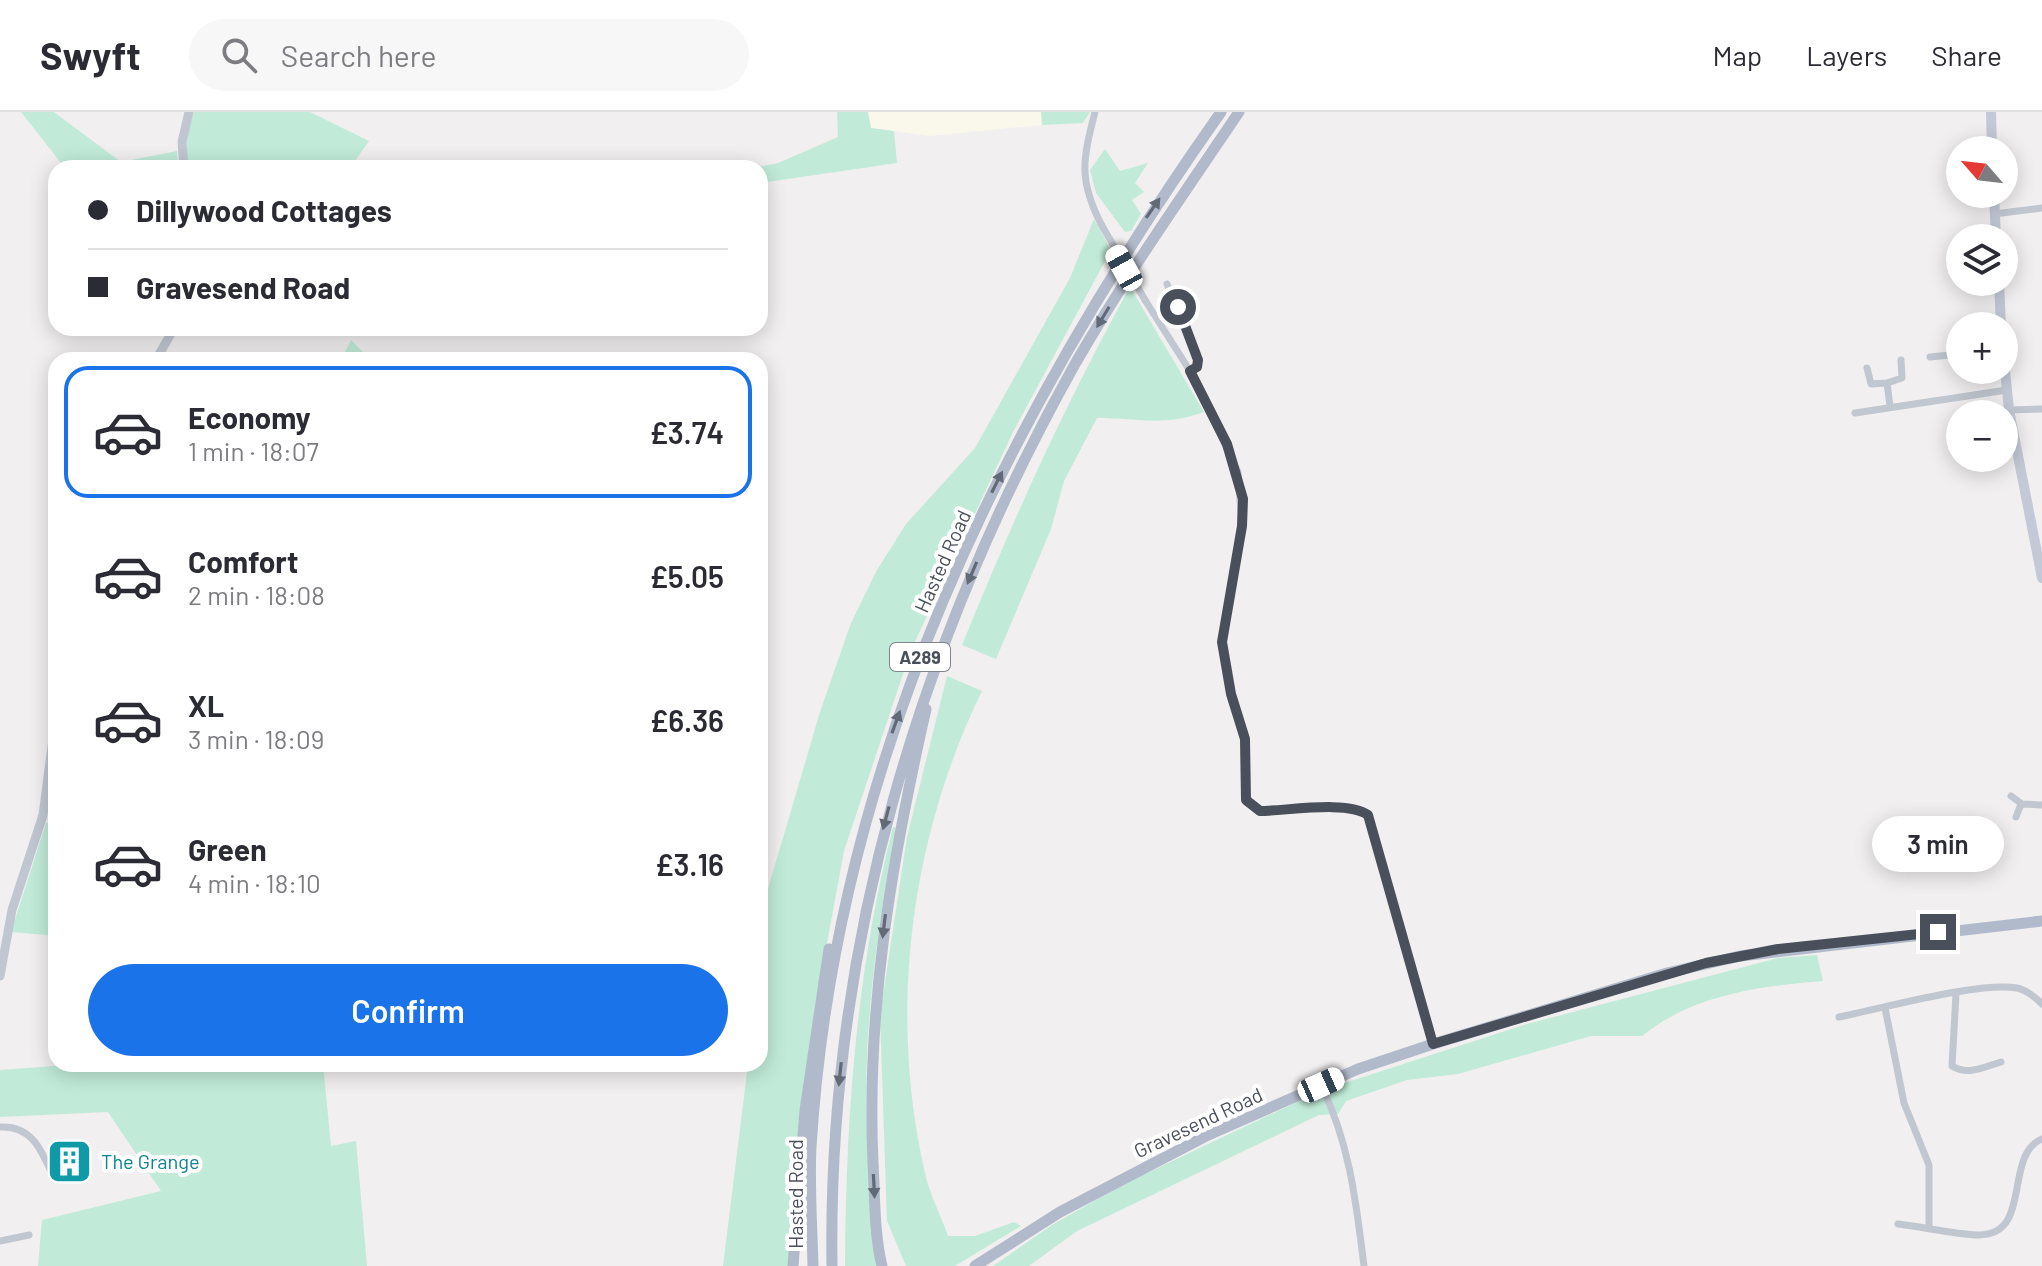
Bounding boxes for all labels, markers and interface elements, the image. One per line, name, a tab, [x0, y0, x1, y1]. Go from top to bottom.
search box	[189, 19, 749, 91]
text: Swyft	[40, 32, 141, 78]
icon: search	[217, 33, 261, 77]
text: Search here	[281, 37, 437, 73]
text: Map	[1712, 38, 1762, 72]
text: Layers	[1806, 38, 1887, 72]
text: Share	[1931, 38, 2002, 72]
north arrow	[1946, 136, 2018, 208]
map controls	[1946, 136, 2018, 472]
text: Dillywood Cottages	[136, 192, 392, 228]
one-way arrow	[1145, 197, 1161, 219]
button: layers	[1946, 224, 2018, 296]
car	[1102, 241, 1146, 295]
text: Gravesend Road	[136, 269, 350, 305]
route start	[1160, 289, 1196, 325]
one-way arrow	[1096, 306, 1110, 328]
button: +	[1946, 312, 2018, 384]
icon: car	[92, 396, 164, 468]
text: Economy	[188, 399, 311, 435]
button: −	[1946, 400, 2018, 472]
text: £3.74	[649, 414, 724, 450]
text: 1 min · 18:07	[188, 435, 319, 466]
one-way arrow	[990, 471, 1003, 494]
street label: Hasted Road	[909, 506, 975, 616]
icon: car	[92, 540, 164, 612]
text: Comfort	[188, 543, 298, 579]
text: £5.05	[650, 558, 724, 594]
one-way arrow	[966, 562, 979, 585]
text: 2 min · 18:08	[188, 579, 325, 610]
road number: A289	[890, 643, 950, 671]
icon: car	[92, 684, 164, 756]
text: XL	[188, 687, 224, 723]
text: £6.36	[650, 702, 724, 738]
one-way arrow	[891, 710, 903, 734]
text: 3 min · 18:09	[188, 723, 324, 754]
one-way arrow	[879, 806, 891, 831]
callout: 3 min	[1872, 816, 2004, 872]
icon: car	[92, 828, 164, 900]
text: 3 min	[1907, 828, 1969, 859]
text: Green	[188, 831, 267, 867]
text: £3.16	[655, 846, 724, 882]
text: 4 min · 18:10	[188, 867, 321, 898]
one-way arrow	[877, 914, 890, 939]
route end	[1920, 914, 1956, 950]
button: Confirm	[88, 964, 728, 1056]
one-way arrow	[833, 1062, 846, 1087]
car	[1294, 1064, 1348, 1106]
street label: Gravesend Road	[1130, 1082, 1266, 1162]
building icon: The Grange	[46, 1137, 94, 1185]
street label: Hasted Road	[783, 1139, 807, 1249]
place label: The Grange	[101, 1149, 200, 1173]
one-way arrow	[868, 1174, 881, 1199]

